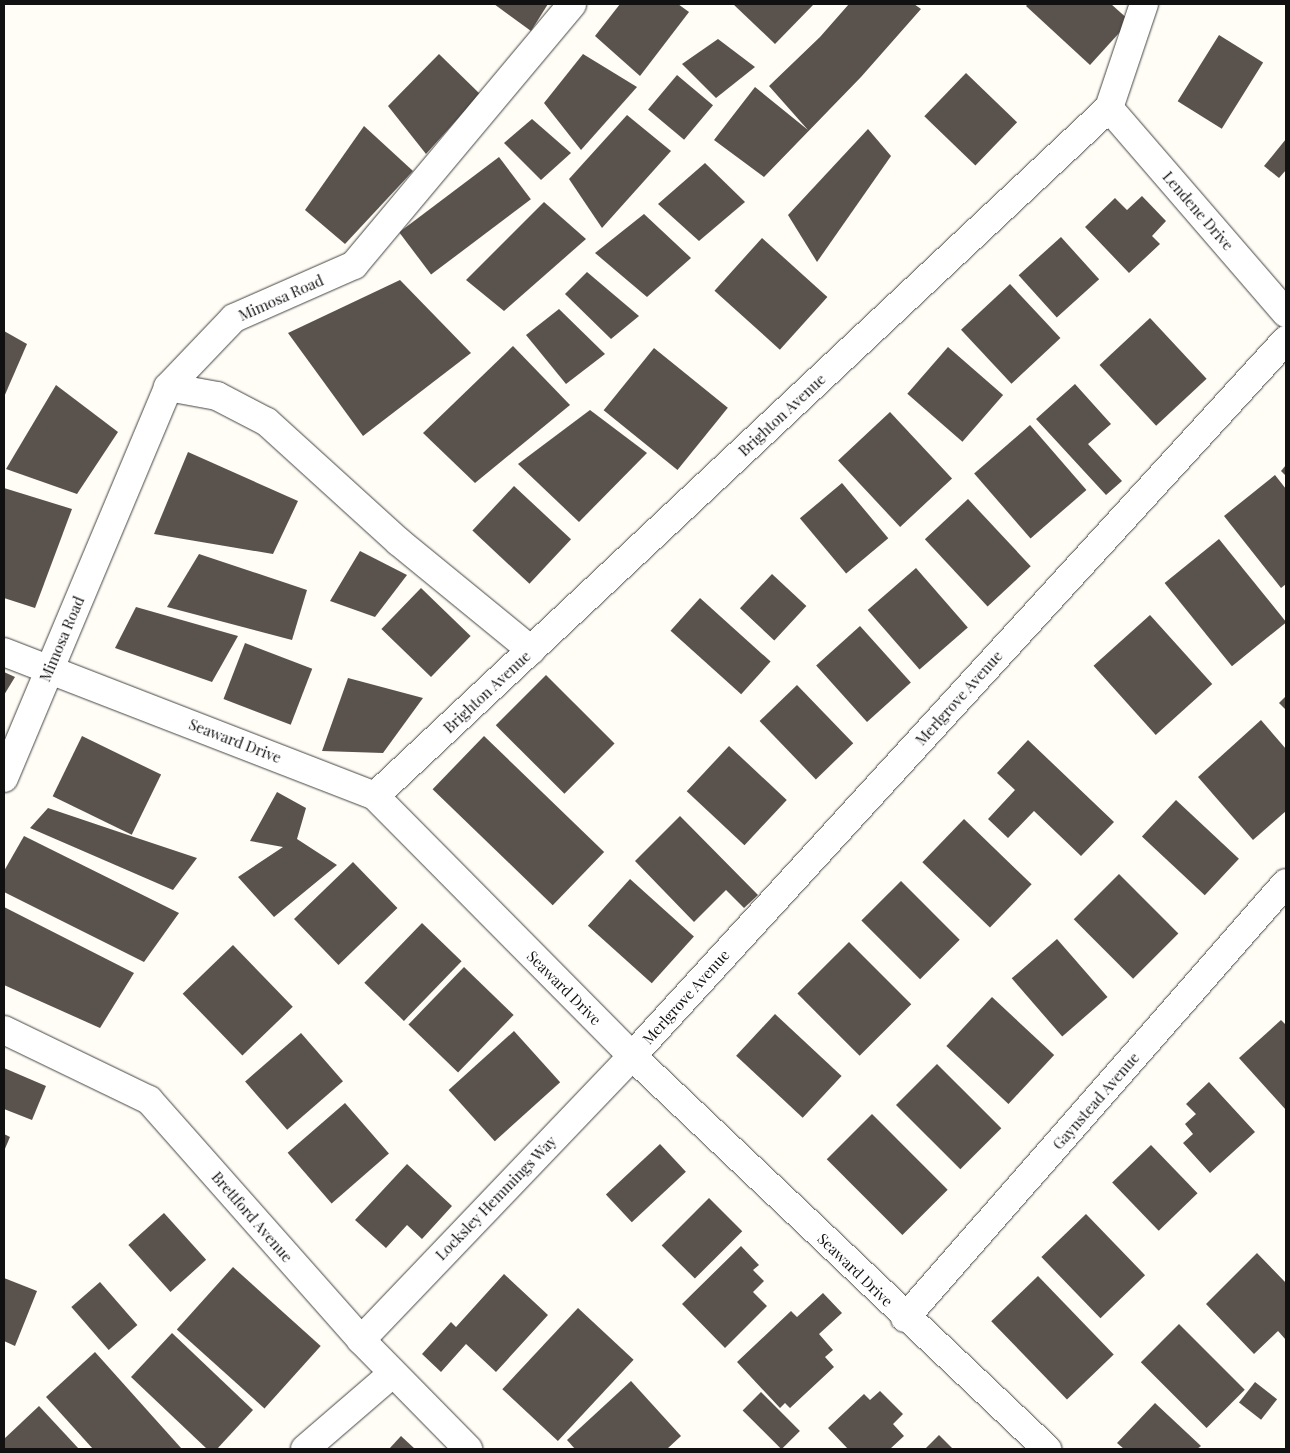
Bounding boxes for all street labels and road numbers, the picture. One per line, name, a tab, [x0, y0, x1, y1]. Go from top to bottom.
street label: Lendene Drive	[1159, 168, 1237, 254]
street label: Mimosa Road	[236, 271, 326, 325]
street label: Brighton Avenue	[735, 370, 829, 460]
street label: Mimosa Road	[36, 594, 88, 684]
street label: Brighton Avenue	[440, 647, 534, 737]
street label: Merlgrove Avenue	[912, 647, 1006, 749]
street label: Seaward Drive	[186, 715, 284, 767]
street label: Merlgrove Avenue	[639, 946, 733, 1048]
street label: Seaward Drive	[523, 947, 605, 1029]
street label: Gaynstead Avenue	[1049, 1049, 1143, 1153]
street label: Locksley Hemmings Way	[432, 1132, 560, 1264]
street label: Brettford Avenue	[208, 1168, 296, 1266]
street label: Seaward Drive	[814, 1230, 896, 1310]

